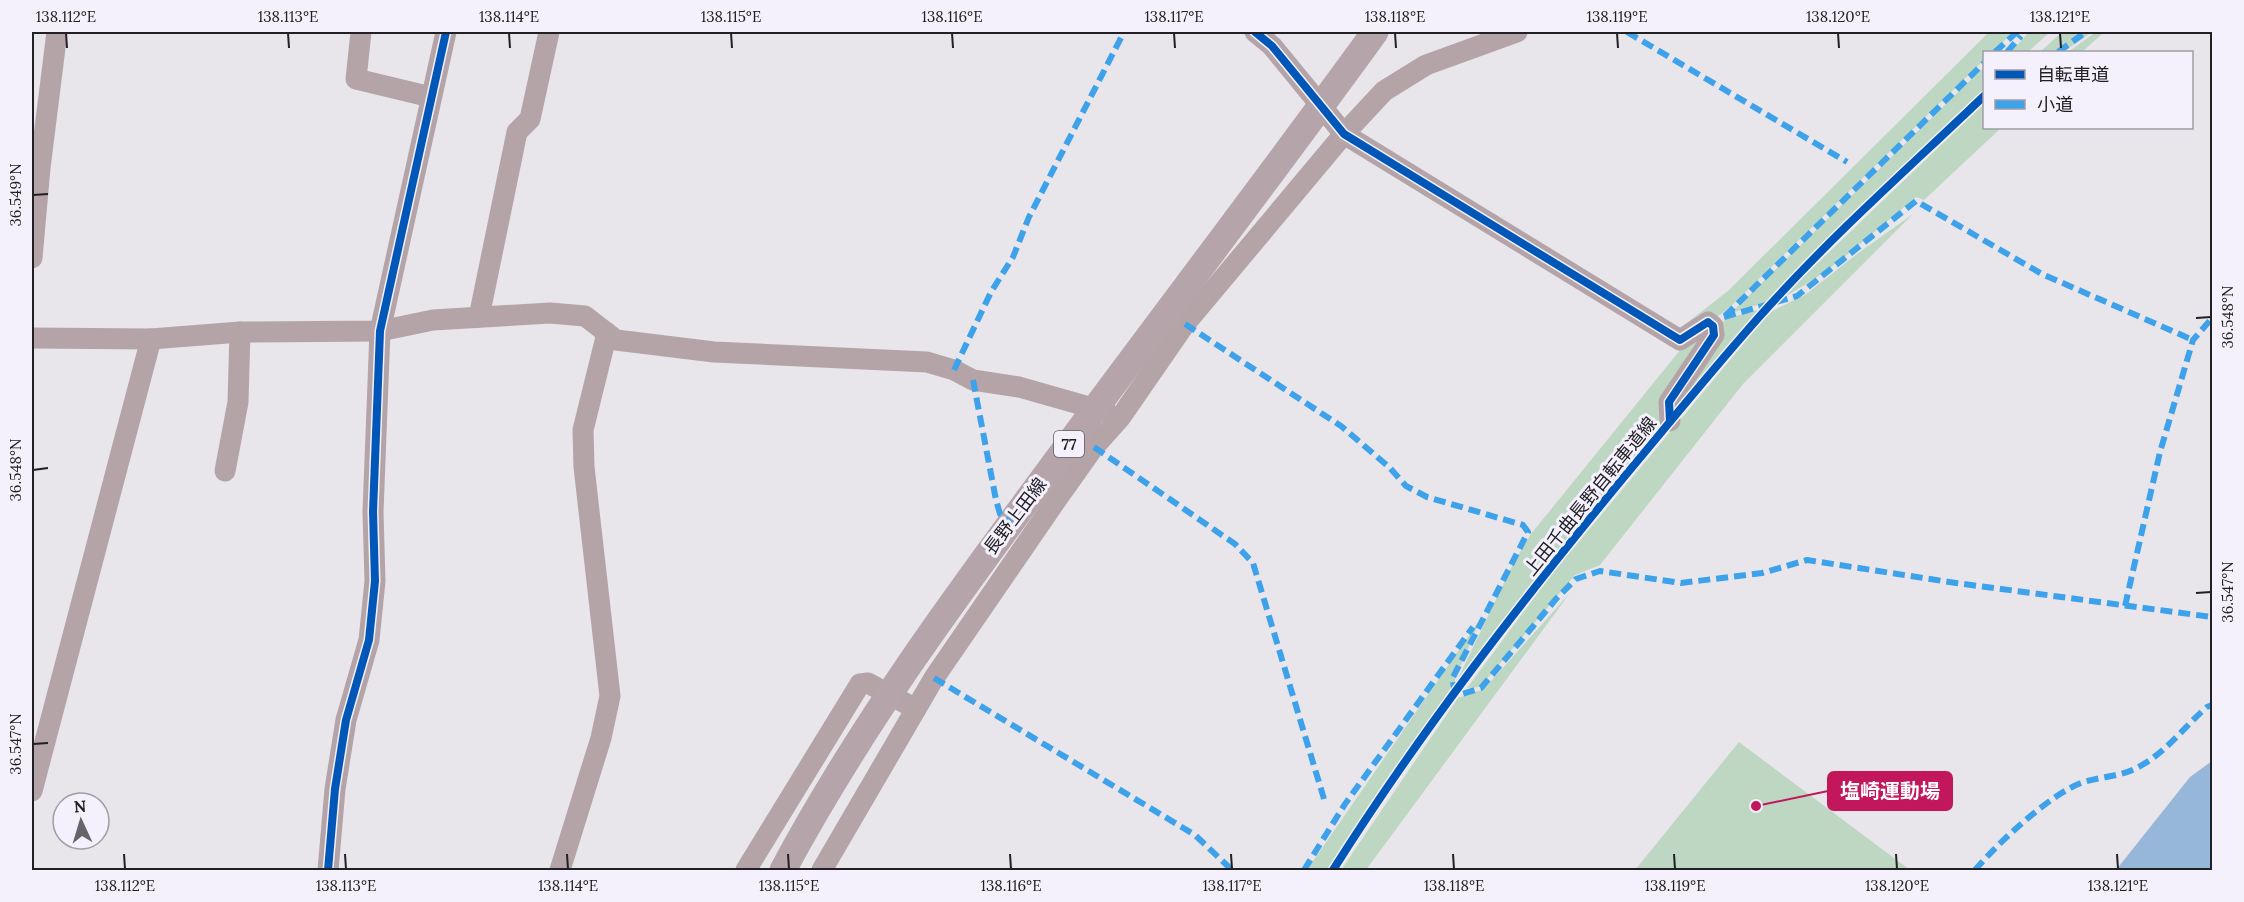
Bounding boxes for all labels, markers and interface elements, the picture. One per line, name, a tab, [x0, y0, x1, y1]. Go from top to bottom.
text: 138.112°E	[36, 7, 96, 26]
text: 138.113°E	[258, 7, 318, 26]
text: 138.114°E	[479, 7, 539, 26]
text: 138.115°E	[701, 7, 761, 26]
text: 138.116°E	[922, 7, 982, 26]
text: 138.117°E	[1144, 7, 1204, 26]
text: 138.118°E	[1365, 7, 1425, 26]
text: 138.119°E	[1587, 7, 1647, 26]
text: 138.120°E	[1806, 7, 1870, 26]
text: 138.121°E	[2030, 7, 2090, 26]
legend	[1983, 51, 2193, 129]
text: 自転車道	[2037, 63, 2109, 86]
text: 小道	[2037, 93, 2073, 116]
text: 36.549°N	[6, 163, 25, 227]
text: 36.548°N	[2218, 286, 2237, 348]
street label: 上田千曲長野自転車道線	[1519, 412, 1661, 580]
road number: 77	[1054, 431, 1084, 457]
text: 36.548°N	[6, 439, 25, 501]
street label: 長野上田線	[979, 473, 1051, 559]
text: 36.547°N	[2218, 561, 2237, 623]
text: 36.547°N	[6, 713, 25, 775]
callout: 塩崎運動場	[1828, 772, 1952, 810]
text: 塩崎運動場	[1840, 778, 1940, 803]
north arrow	[51, 791, 111, 851]
text: N	[73, 796, 87, 816]
text: 138.112°E	[95, 876, 155, 895]
text: 138.113°E	[316, 876, 376, 895]
text: 138.114°E	[538, 876, 598, 895]
text: 138.115°E	[759, 876, 819, 895]
text: 138.116°E	[981, 876, 1041, 895]
text: 138.117°E	[1202, 876, 1262, 895]
text: 138.118°E	[1424, 876, 1484, 895]
text: 138.119°E	[1645, 876, 1705, 895]
text: 138.120°E	[1865, 876, 1929, 895]
text: 138.121°E	[2088, 876, 2148, 895]

